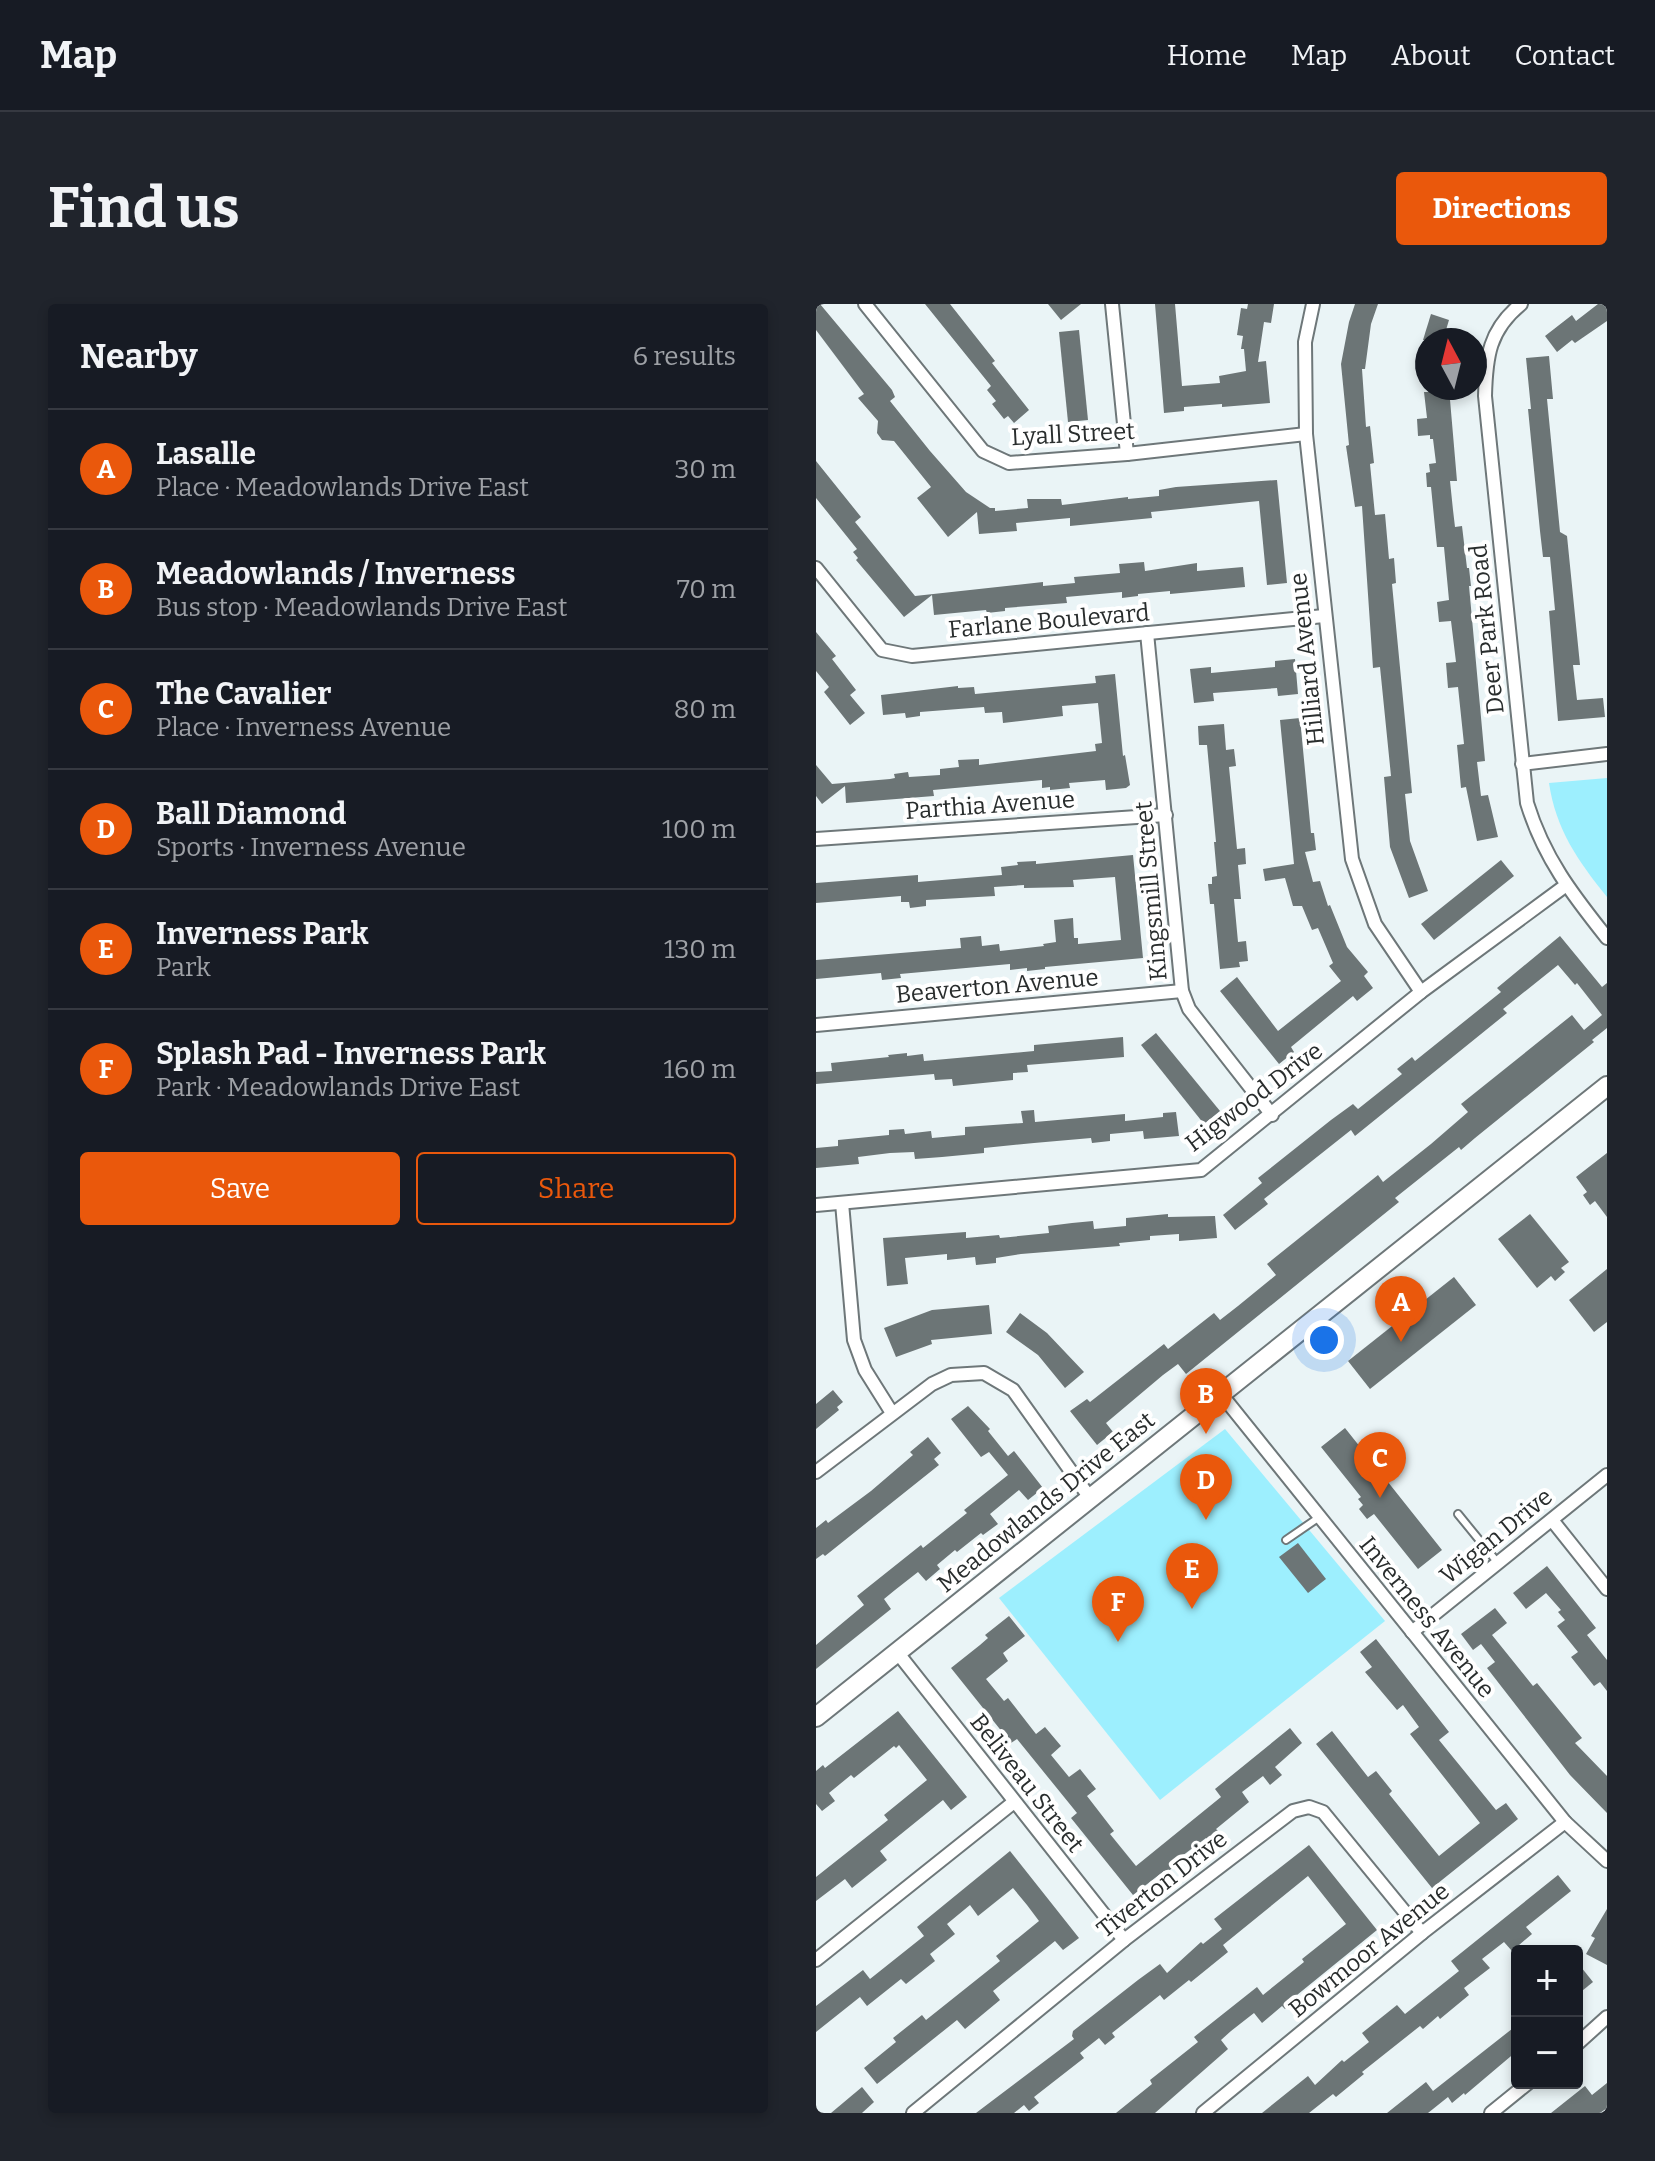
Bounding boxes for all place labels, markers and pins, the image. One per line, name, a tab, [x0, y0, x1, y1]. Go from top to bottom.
pin: A	[1375, 1276, 1427, 1342]
pin: B	[1180, 1368, 1232, 1434]
pin: C	[1354, 1432, 1406, 1498]
pin: D	[1180, 1454, 1232, 1520]
pin: E	[1166, 1543, 1218, 1609]
pin: F	[1092, 1576, 1144, 1642]

